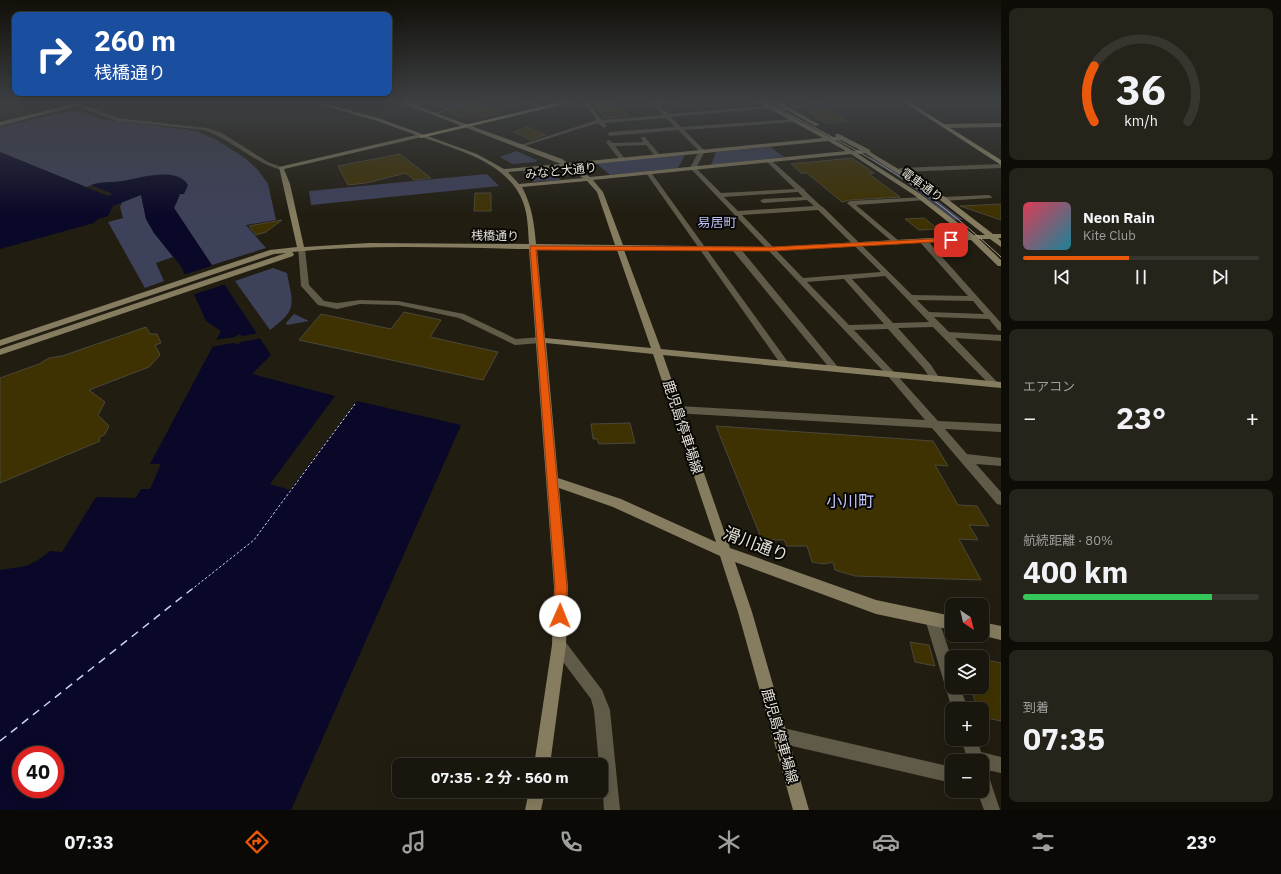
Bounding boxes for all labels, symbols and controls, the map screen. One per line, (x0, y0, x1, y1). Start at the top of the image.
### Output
text: 260 m (94, 22, 176, 59)
icon: right (28, 28, 80, 80)
text: 桟橋通り (94, 61, 166, 84)
text: 36 (1116, 62, 1166, 116)
text: km/h (1124, 111, 1158, 130)
street label: みなと大通り (524, 159, 598, 182)
street label: 電車通り (898, 164, 946, 205)
text: Neon Rain (1083, 208, 1155, 227)
district label: 易居町 (697, 214, 737, 231)
pin (934, 223, 968, 257)
text: Kite Club (1083, 227, 1136, 244)
street label: 桟橋通り (471, 228, 519, 243)
icon: arrive (940, 229, 962, 251)
icon: previous (1051, 266, 1073, 288)
icon: pause (1130, 266, 1152, 288)
icon: next (1209, 266, 1231, 288)
street label: 鹿児島停車場線 (659, 378, 707, 476)
text: エアコン (1023, 378, 1075, 395)
text: 23° (1116, 398, 1166, 437)
text: − (1023, 403, 1036, 432)
text: + (1246, 403, 1259, 432)
district label: 小川町 (826, 491, 874, 511)
street label: 滑川通り (720, 522, 792, 566)
text: 航続距離 · 80% (1023, 532, 1113, 549)
text: 400 km (1023, 552, 1128, 591)
position arrow (539, 595, 581, 637)
north arrow (945, 598, 989, 642)
map controls (945, 598, 989, 798)
button: layers (945, 650, 989, 694)
street label: 鹿児島停車場線 (758, 686, 802, 786)
text: 到着 (1023, 699, 1049, 716)
button: + (945, 702, 989, 746)
text: 07:35 (1023, 719, 1105, 758)
speed limit sign: 40 (12, 746, 64, 798)
button: − (945, 754, 989, 798)
text: 07:35 · 2 分 · 560 m (431, 768, 569, 787)
icon: directions (243, 828, 271, 856)
icon: music (400, 828, 428, 856)
icon: phone (557, 828, 585, 856)
icon: climate (715, 828, 743, 856)
icon: car (872, 828, 900, 856)
icon: filters (1029, 828, 1057, 856)
text: 07:33 (65, 831, 114, 854)
text: 23° (1186, 831, 1216, 854)

